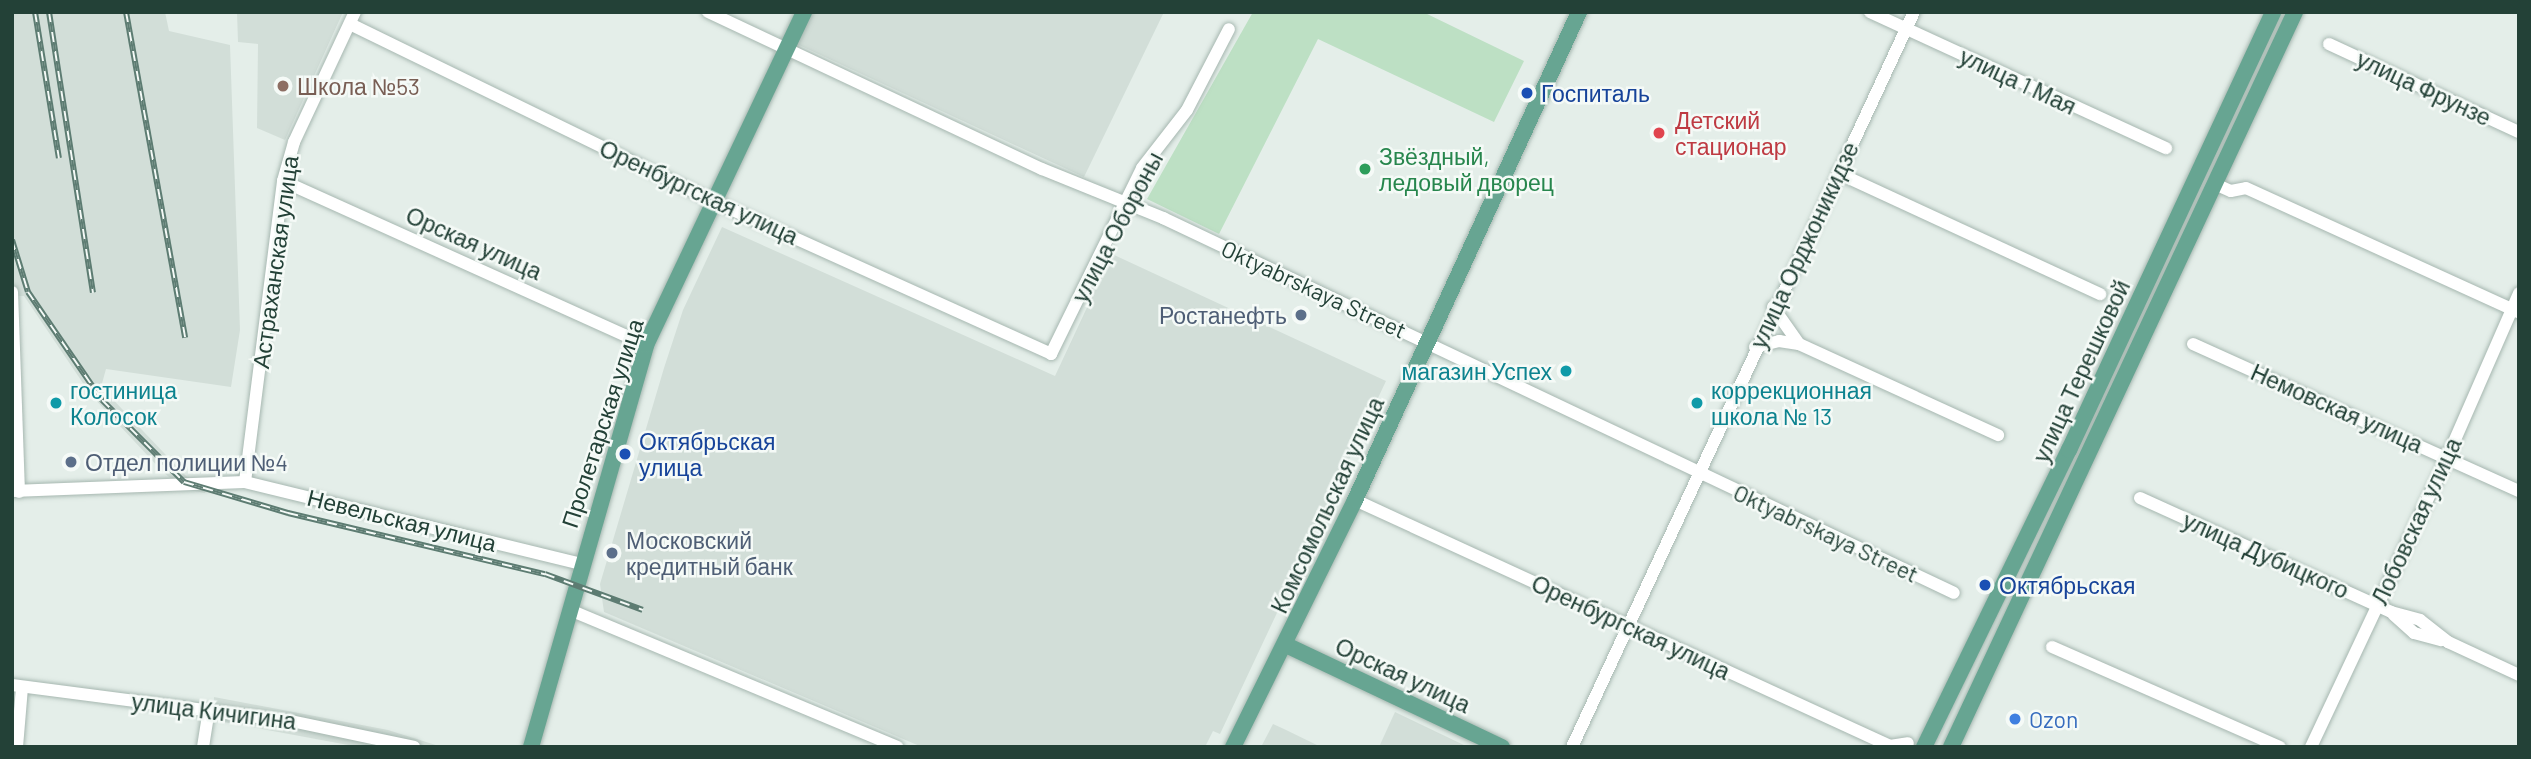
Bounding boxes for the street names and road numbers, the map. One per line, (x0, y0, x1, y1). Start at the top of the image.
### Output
street label: улица 1 Мая (1955, 42, 2081, 120)
street label: улица Фрунзе (2352, 45, 2496, 131)
street label: Оренбургская улица (595, 134, 803, 250)
street label: улица Орджоникидзе (1744, 137, 1864, 353)
street label: улица Обороны (1066, 147, 1168, 307)
street label: Астраханская улица (246, 154, 304, 370)
street label: Орская улица (402, 201, 546, 285)
street label: Oktyabrskaya Street (1217, 234, 1411, 344)
street label: улица Терешковой (2027, 275, 2135, 467)
street label: Пролетарская улица (555, 315, 649, 531)
street label: Немовская улица (2247, 358, 2427, 458)
street label: Комсомольская улица (1265, 393, 1389, 617)
street label: Лобовская улица (2365, 433, 2467, 609)
street label: Oktyabrskaya Street (1729, 478, 1923, 588)
street label: Невельская улица (305, 483, 499, 557)
street label: улица Дубицкого (2179, 506, 2353, 604)
street label: Оренбургская улица (1527, 569, 1735, 685)
street label: Орская улица (1331, 632, 1475, 718)
street label: улица Кичигина (130, 687, 298, 735)

